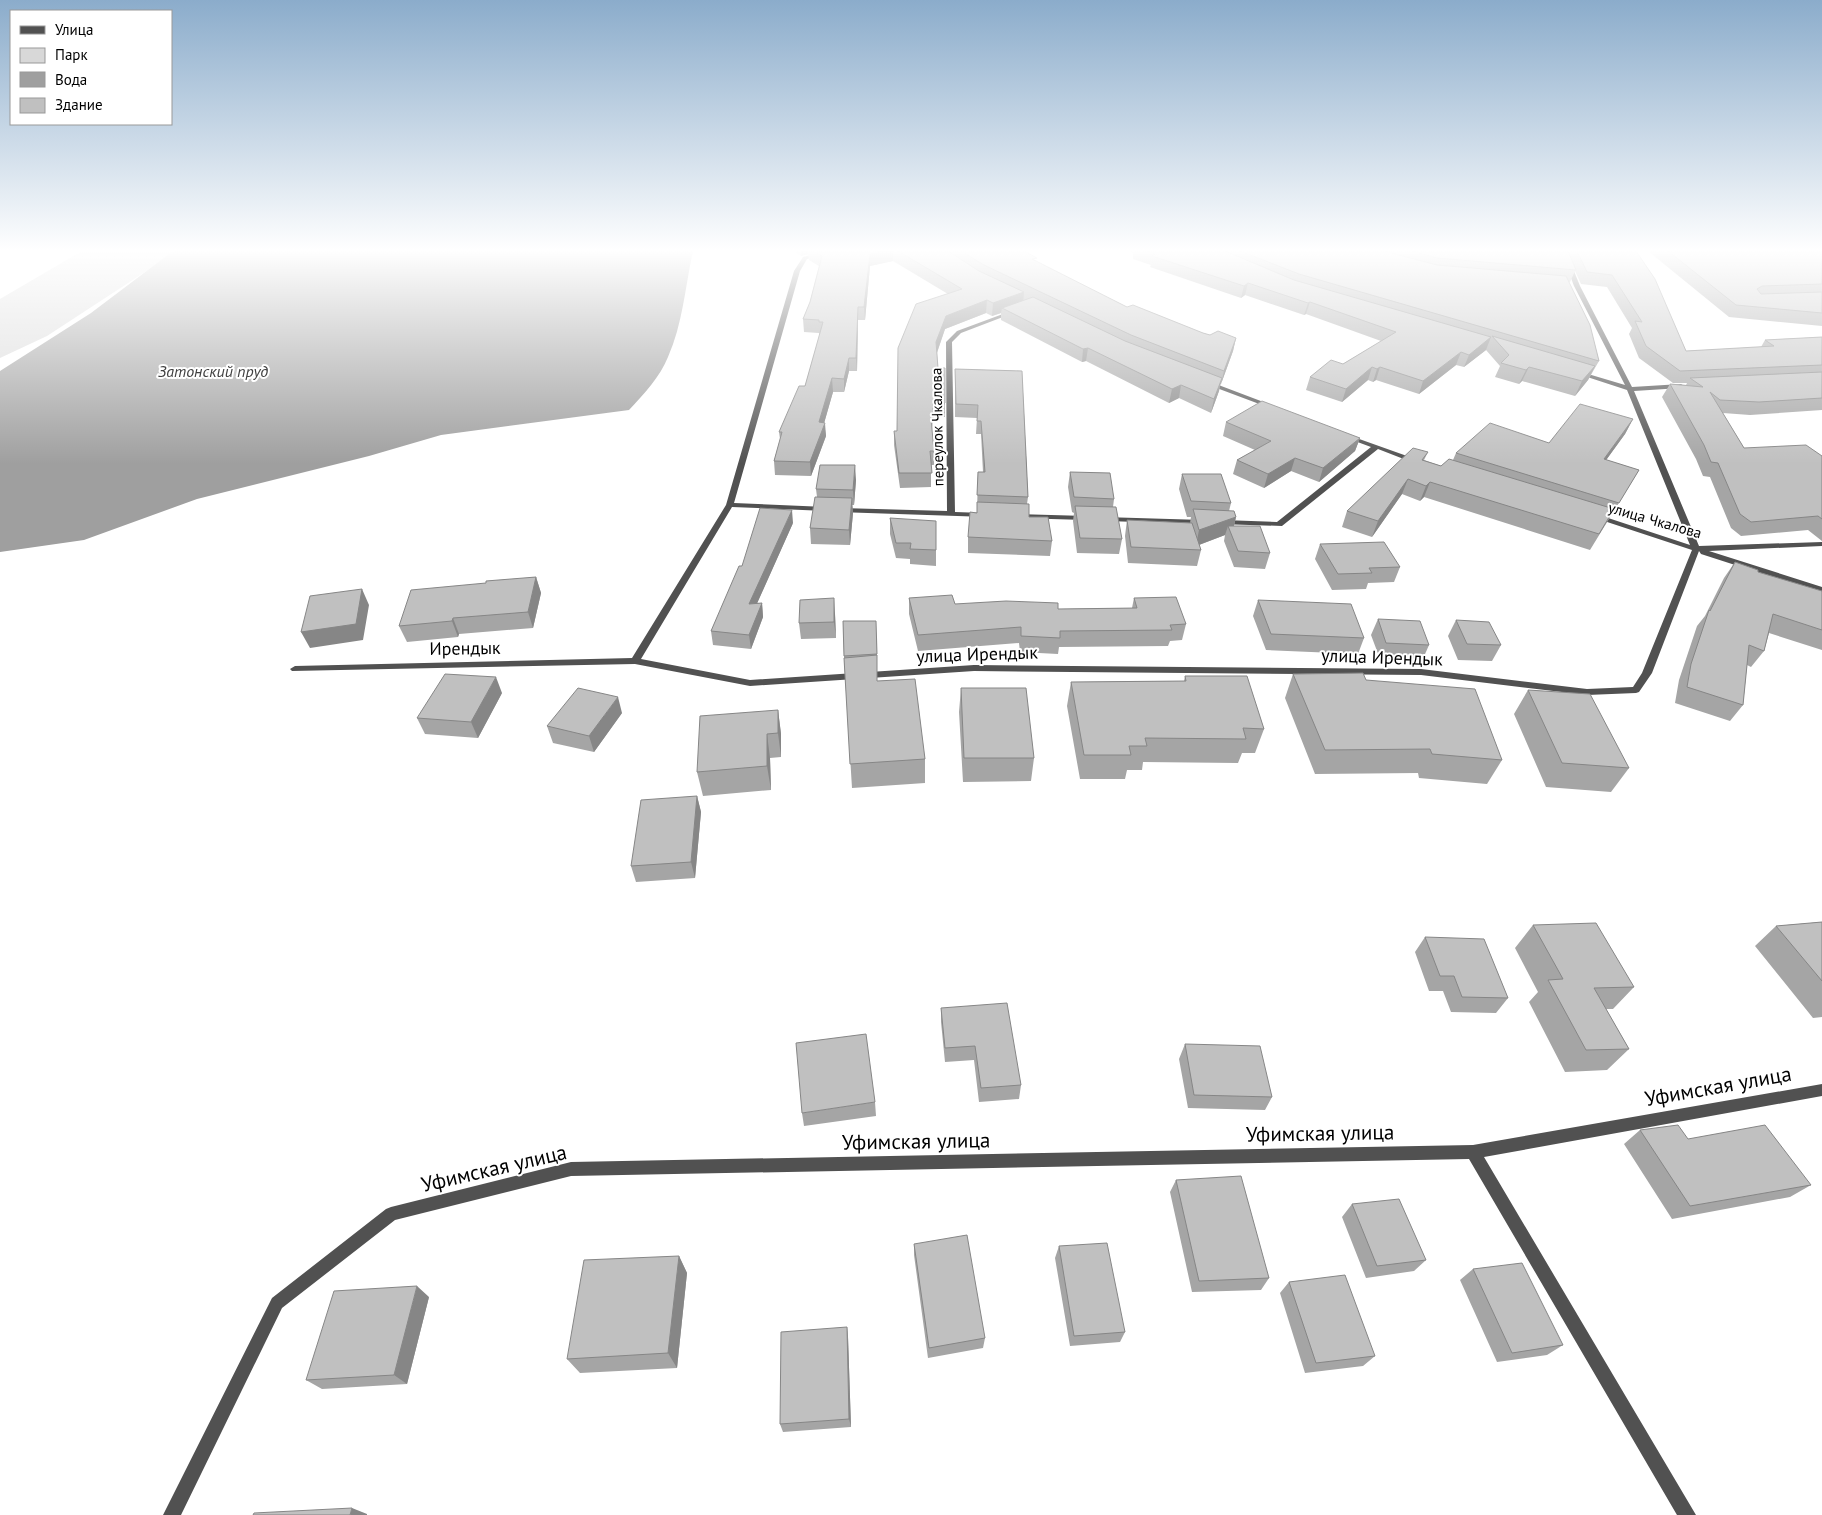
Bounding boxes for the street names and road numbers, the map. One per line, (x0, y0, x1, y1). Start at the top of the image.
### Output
street label: переулок Чкалова (926, 367, 948, 487)
street label: улица Чкалова (1606, 498, 1704, 542)
street label: Ирендык (429, 636, 501, 660)
street label: улица Ирендык (916, 640, 1039, 668)
street label: улица Ирендык (1321, 643, 1444, 671)
street label: Уфимская улица (1643, 1060, 1793, 1112)
street label: Уфимская улица (1246, 1118, 1394, 1148)
street label: Уфимская улица (842, 1126, 990, 1156)
street label: Уфимская улица (419, 1138, 569, 1198)

